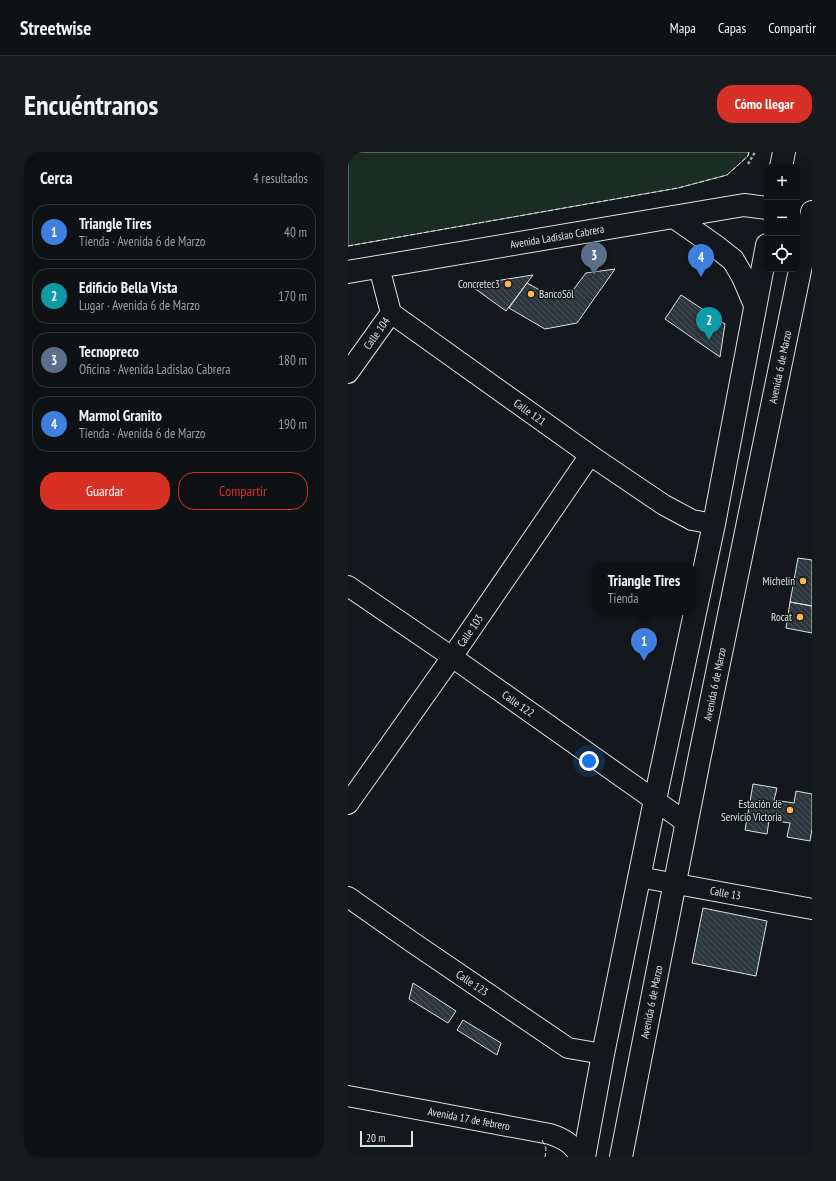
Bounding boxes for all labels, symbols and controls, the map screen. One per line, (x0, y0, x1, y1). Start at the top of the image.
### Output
text: Streetwise (20, 16, 91, 40)
text: Mapa (670, 19, 696, 37)
text: Capas (718, 19, 746, 37)
text: Compartir (768, 19, 816, 37)
button: Cómo llegar (717, 85, 812, 123)
text: Encuéntranos (24, 86, 158, 123)
map controls (764, 164, 800, 272)
button: + (764, 164, 800, 200)
text: Cerca (40, 167, 73, 189)
text: 4 resultados (253, 170, 308, 187)
button: − (764, 200, 800, 236)
text: Triangle Tires (79, 214, 151, 233)
street label: Avenida Ladislao Cabrera (509, 222, 605, 251)
text: 1 (51, 224, 57, 241)
text: 40 m (284, 224, 307, 241)
text: Tienda · Avenida 6 de Marzo (79, 233, 205, 250)
button: locate (764, 236, 800, 272)
pin: 3 (581, 242, 607, 275)
pin: 4 (688, 244, 714, 277)
place label: Concretec3 (458, 277, 500, 291)
text: Edificio Bella Vista (79, 278, 177, 297)
marker: Concretec3 (503, 279, 513, 289)
place label: BancoSol (539, 287, 574, 301)
text: 2 (51, 288, 57, 305)
text: 170 m (278, 288, 307, 305)
marker: BancoSol (526, 289, 536, 299)
text: Lugar · Avenida 6 de Marzo (79, 297, 200, 314)
pin: 2 (696, 307, 722, 340)
street label: Calle 104 (360, 314, 393, 352)
street label: Avenida 6 de Marzo (766, 329, 794, 405)
text: Tecnopreco (79, 342, 139, 361)
text: 3 (51, 352, 57, 369)
text: 180 m (278, 352, 307, 369)
text: Oficina · Avenida Ladislao Cabrera (79, 361, 231, 378)
street label: Calle 121 (511, 396, 549, 428)
text: Marmol Granito (79, 406, 162, 425)
text: 4 (51, 416, 57, 433)
text: 190 m (278, 416, 307, 433)
text: Tienda · Avenida 6 de Marzo (79, 425, 205, 442)
button: Guardar (40, 472, 170, 510)
button: Compartir (178, 472, 308, 510)
popup (593, 563, 695, 615)
text: Triangle Tires (608, 571, 680, 590)
place label: Michelin (763, 574, 795, 588)
marker: Michelin (798, 576, 808, 586)
text: Tienda (608, 590, 638, 607)
place label: Rocat (771, 610, 792, 624)
street label: Calle 103 (454, 612, 486, 650)
marker: Rocat (795, 612, 805, 622)
pin: 1 (631, 628, 657, 661)
street label: Avenida 6 de Marzo (700, 646, 729, 722)
street label: Calle 122 (499, 688, 537, 720)
your location (579, 751, 599, 771)
place label: Estación de Servicio Victoria (721, 797, 782, 824)
marker: Estación de Servicio Victoria (785, 805, 795, 815)
street label: Calle 13 (709, 883, 742, 903)
street label: Avenida 6 de Marzo (637, 964, 666, 1040)
street label: Calle 123 (453, 967, 491, 999)
street label: Avenida 17 de febrero (427, 1104, 511, 1133)
scale bar (360, 1129, 413, 1148)
text: 20 m (366, 1131, 385, 1145)

